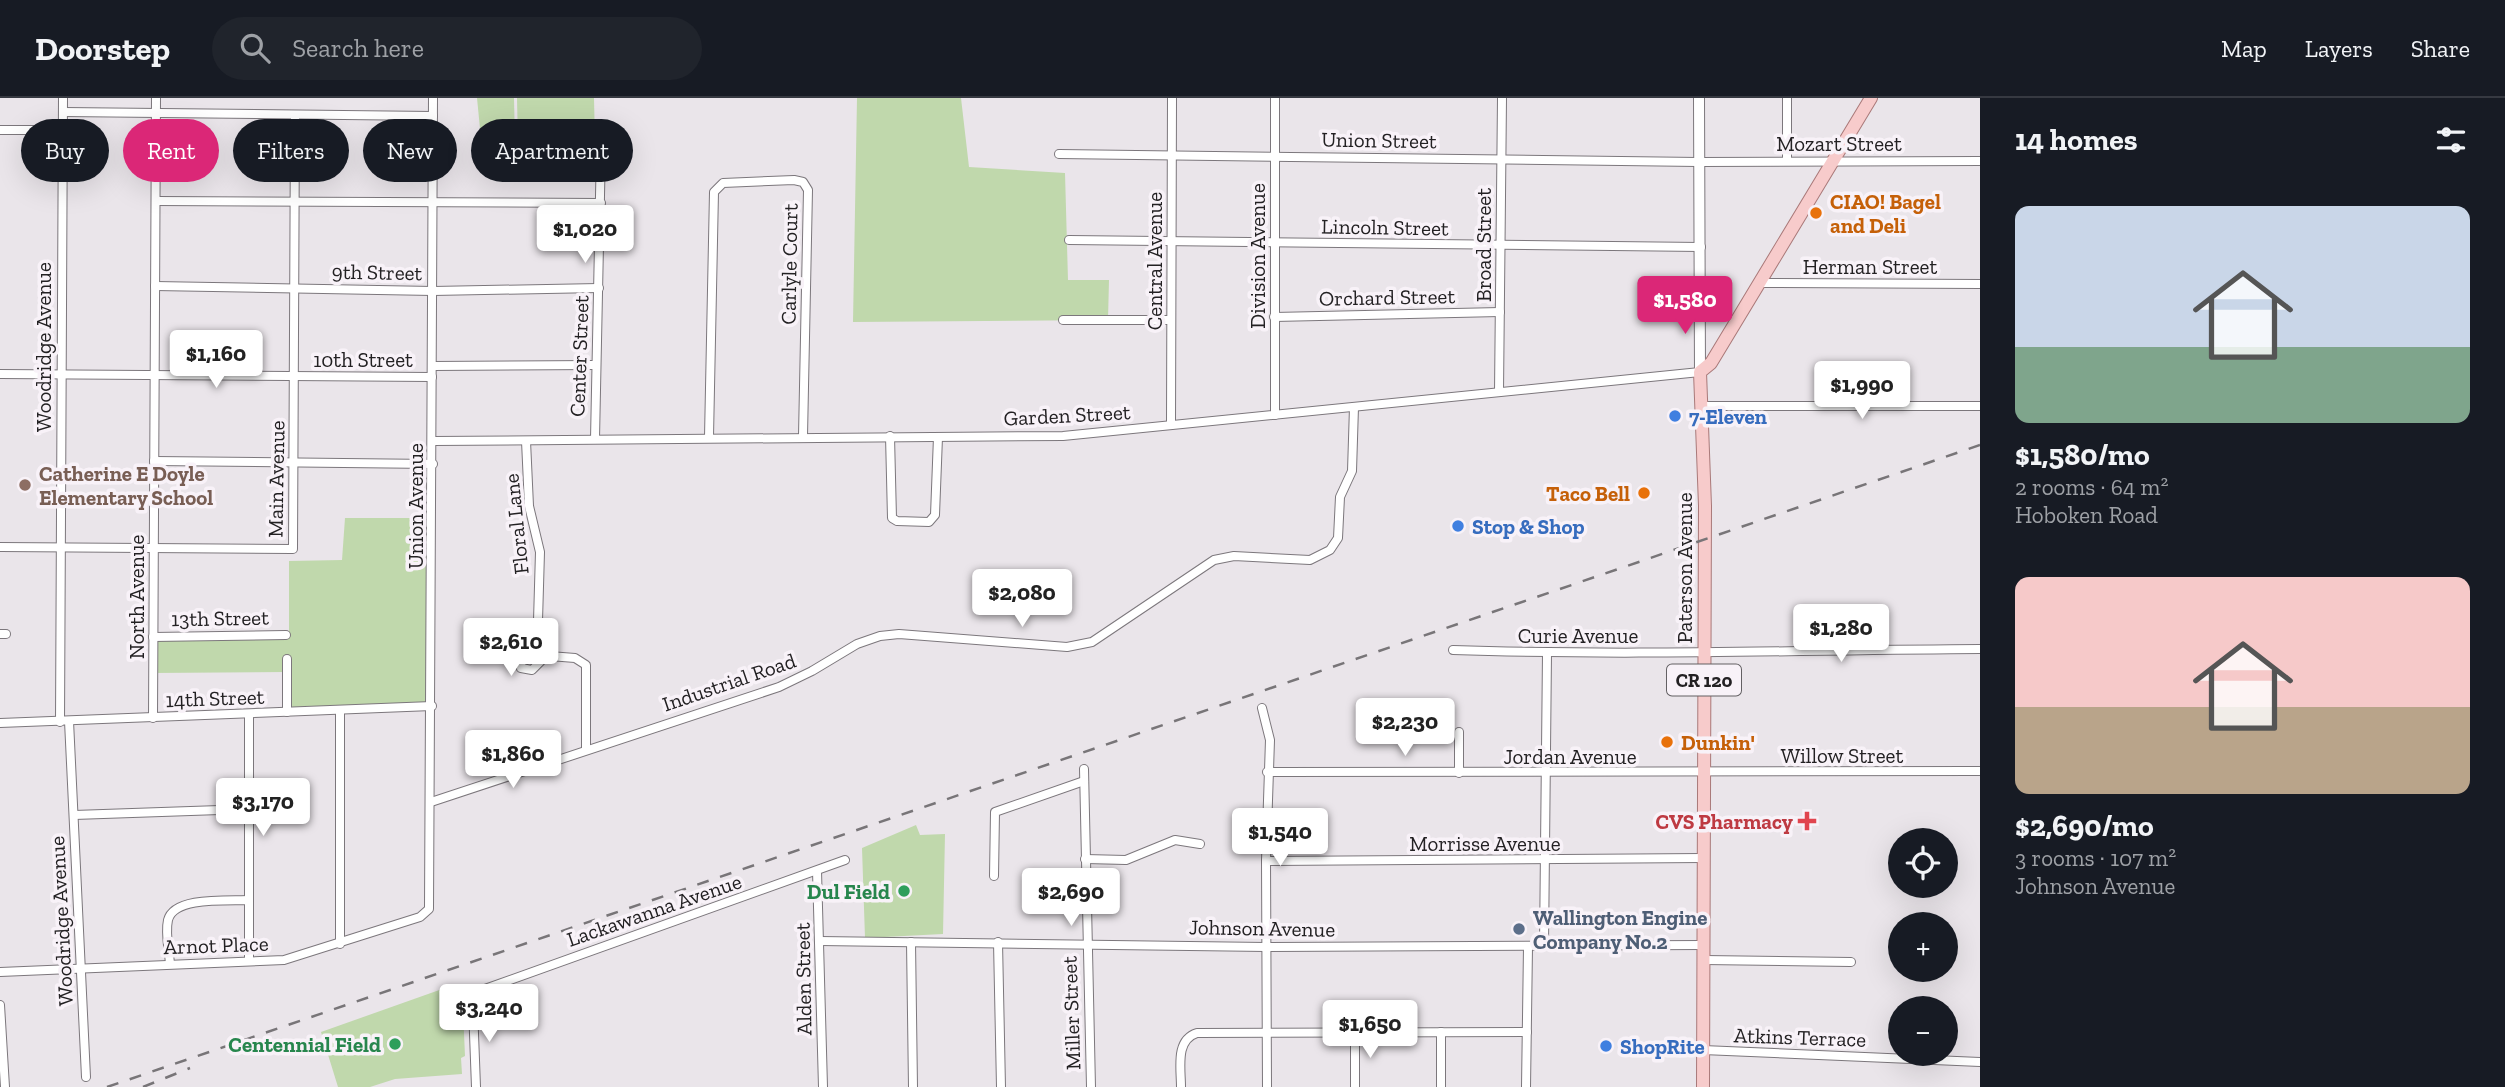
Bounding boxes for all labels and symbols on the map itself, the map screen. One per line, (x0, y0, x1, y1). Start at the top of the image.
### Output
street label: Union Street (1321, 126, 1437, 154)
street label: Mozart Street (1776, 131, 1902, 156)
street label: Division Avenue (1245, 183, 1270, 329)
street label: Broad Street (1471, 188, 1496, 302)
place label: CIAO! Bagel and Deli (1830, 189, 1941, 238)
street label: Central Avenue (1142, 192, 1167, 330)
street label: Carlyle Court (775, 203, 803, 325)
marker: CIAO! Bagel and Deli (1808, 205, 1824, 221)
pin: $1,020 (528, 206, 642, 265)
street label: Lincoln Street (1321, 213, 1449, 241)
street label: Herman Street (1803, 254, 1937, 279)
street label: 9th Street (331, 259, 423, 285)
street label: Woodridge Avenue (31, 262, 56, 432)
pin: $1,580 (1628, 276, 1742, 336)
street label: Orchard Street (1319, 283, 1456, 311)
street label: Center Street (564, 295, 594, 417)
pin: $1,160 (159, 330, 273, 390)
street label: 10th Street (313, 347, 413, 372)
pin: $1,990 (1805, 362, 1919, 421)
street label: Garden Street (1003, 399, 1131, 431)
place label: 7-Eleven (1689, 404, 1768, 429)
marker: 7-Eleven (1667, 408, 1683, 424)
street label: Main Avenue (262, 420, 290, 538)
street label: Union Avenue (403, 443, 428, 569)
place label: Catherine E Doyle Elementary School (39, 461, 213, 510)
street label: Floral Lane (498, 472, 534, 575)
marker: Catherine E Doyle Elementary School (17, 477, 33, 493)
place label: Taco Bell (1546, 481, 1630, 506)
marker: Taco Bell (1636, 485, 1652, 501)
street label: Paterson Avenue (1672, 492, 1697, 644)
place label: Stop & Shop (1472, 514, 1585, 539)
marker: Stop & Shop (1450, 518, 1466, 534)
street label: North Avenue (124, 535, 149, 659)
pin: $2,080 (965, 570, 1079, 629)
pin: $1,280 (1784, 604, 1898, 664)
street label: 13th Street (171, 605, 269, 631)
pin: $2,610 (454, 618, 568, 678)
street label: Curie Avenue (1518, 623, 1638, 648)
street label: Industrial Road (659, 647, 799, 717)
road number: CR 120 (1667, 664, 1741, 695)
street label: 14th Street (165, 684, 265, 712)
pin: $2,230 (1348, 698, 1462, 758)
pin: $1,860 (456, 730, 570, 790)
place label: Dunkin' (1681, 730, 1755, 755)
marker: Dunkin' (1659, 734, 1675, 750)
street label: Willow Street (1781, 743, 1903, 768)
street label: Jordan Avenue (1503, 744, 1637, 769)
pin: $3,170 (206, 778, 320, 838)
pin: $1,540 (1223, 808, 1337, 868)
place label: CVS Pharmacy (1655, 809, 1793, 834)
marker: CVS Pharmacy (1799, 813, 1815, 829)
street label: Morrisse Avenue (1409, 831, 1561, 856)
street label: Woodridge Avenue (44, 835, 78, 1007)
street label: Lackawanna Avenue (563, 868, 745, 952)
pin: $2,690 (1014, 868, 1128, 928)
place label: Dul Field (807, 879, 890, 904)
marker: Dul Field (896, 883, 912, 899)
place label: Wallington Engine Company No.2 (1533, 905, 1707, 954)
street label: Johnson Avenue (1189, 914, 1335, 942)
marker: Wallington Engine Company No.2 (1511, 921, 1527, 937)
street label: Alden Street (790, 922, 816, 1036)
street label: Arnot Place (163, 931, 269, 959)
street label: Miller Street (1057, 955, 1085, 1070)
pin: $3,240 (432, 984, 546, 1044)
pin: $1,650 (1313, 1000, 1427, 1060)
street label: Atkins Terrace (1733, 1022, 1867, 1052)
place label: Centennial Field (228, 1032, 381, 1057)
place label: ShopRite (1620, 1034, 1705, 1059)
marker: Centennial Field (387, 1036, 403, 1052)
marker: ShopRite (1598, 1038, 1614, 1054)

